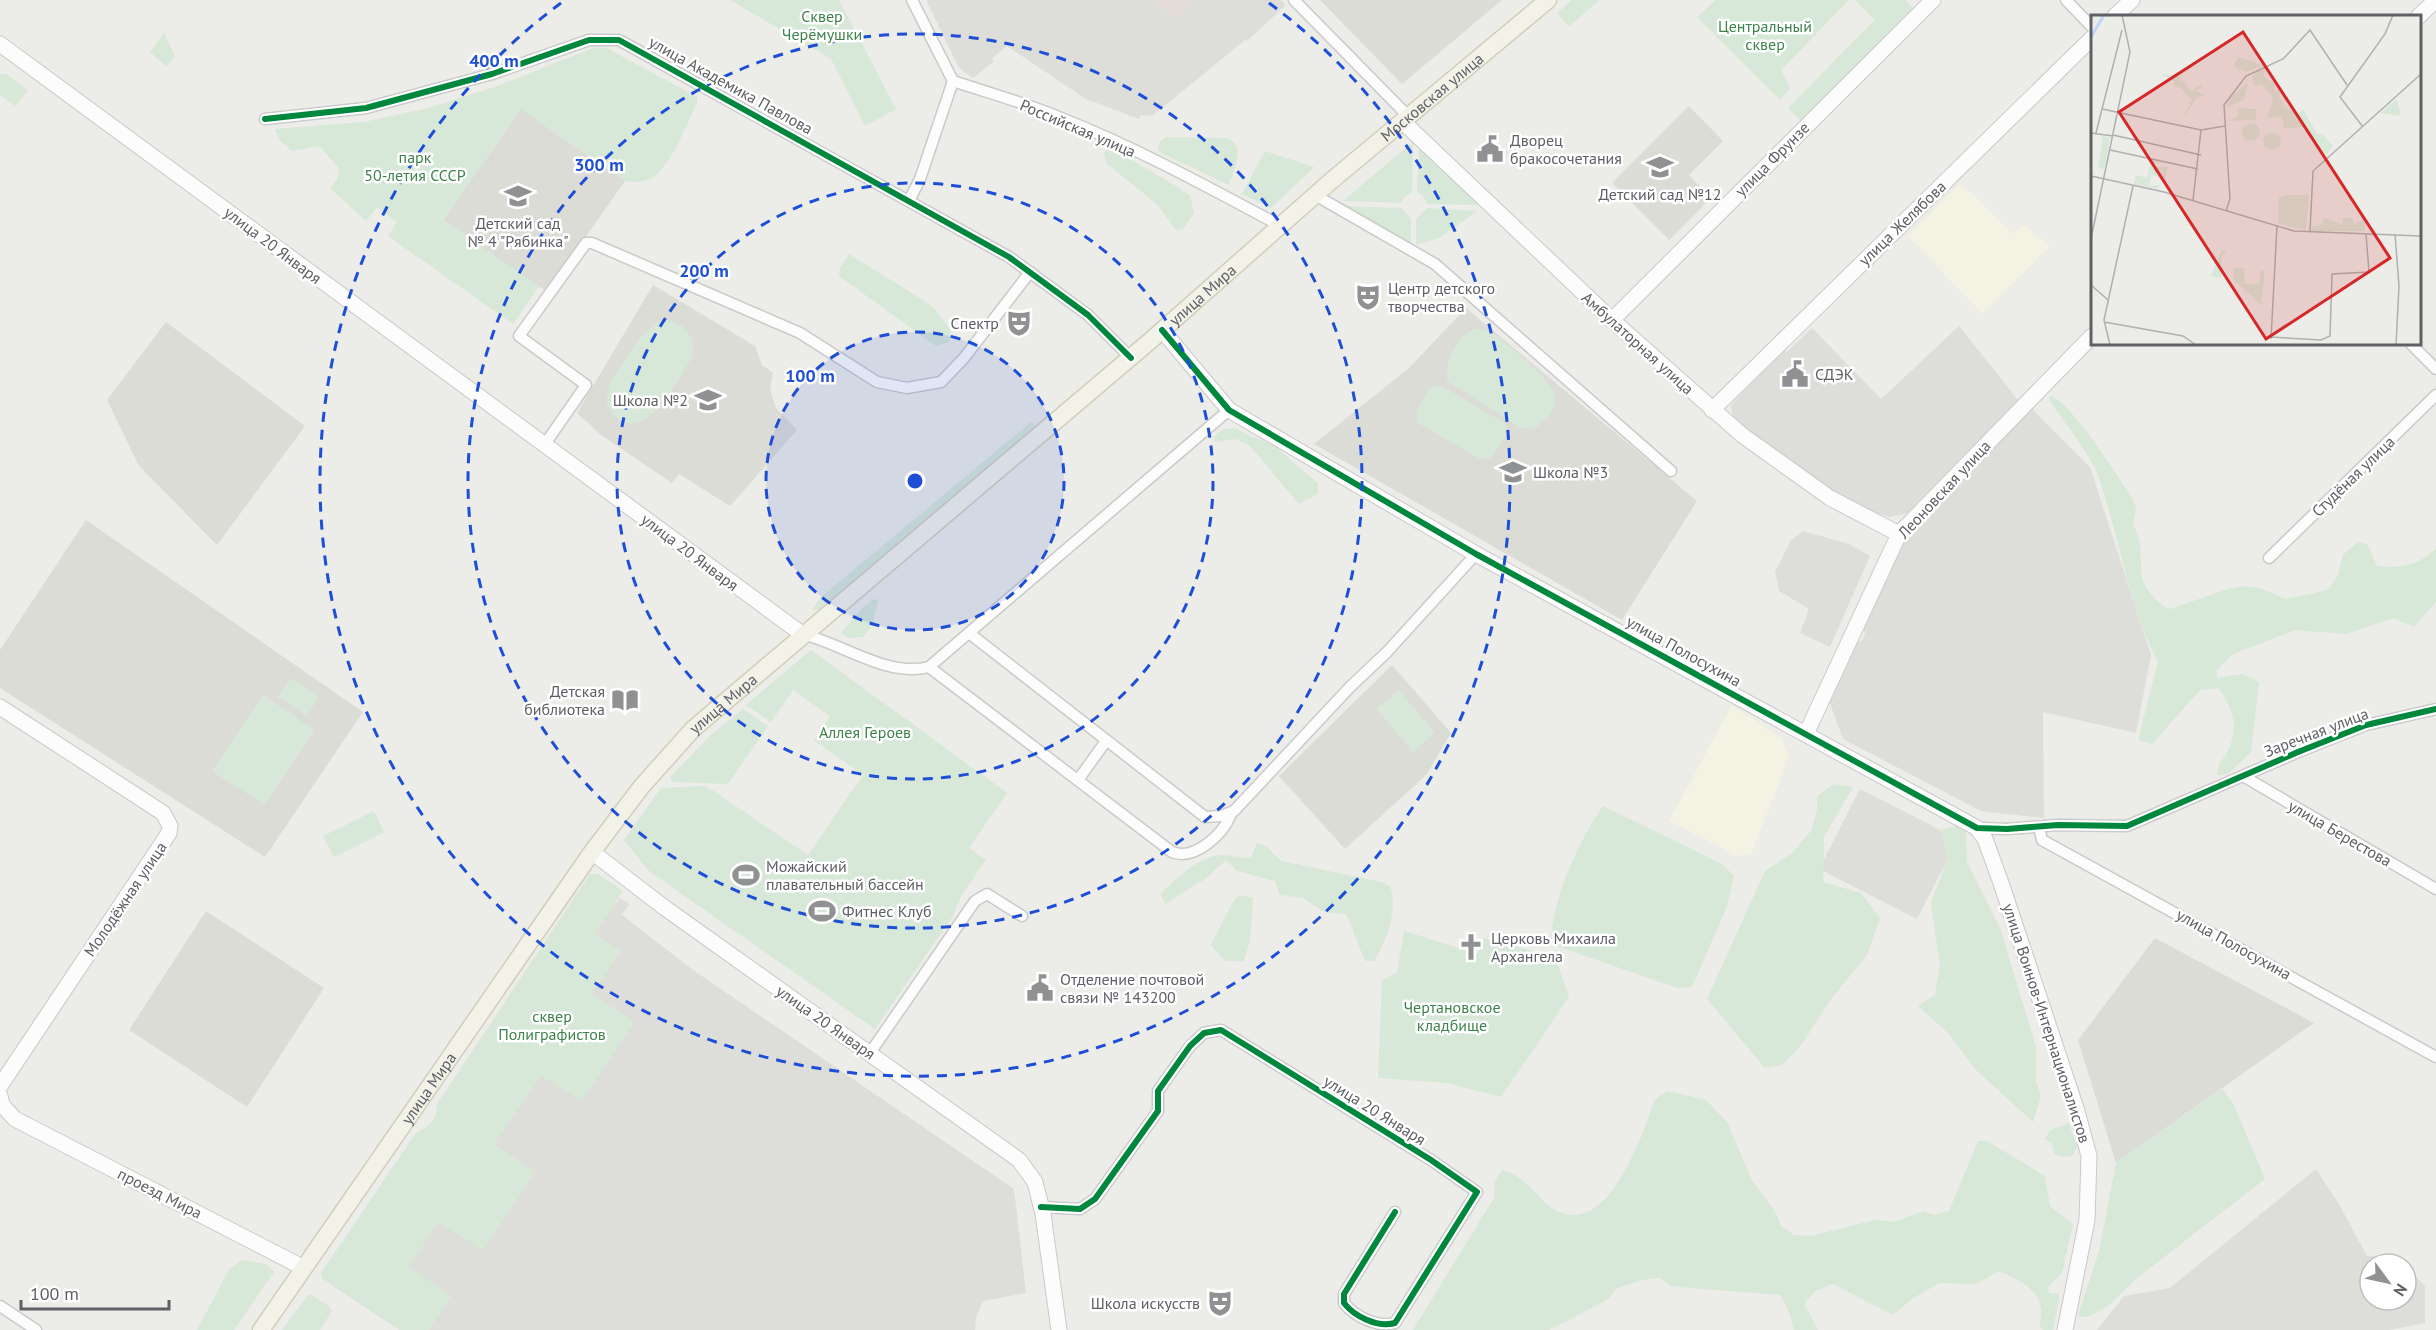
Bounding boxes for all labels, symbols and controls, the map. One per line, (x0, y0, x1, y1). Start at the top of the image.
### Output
park label: Сквер Черёмушки (782, 6, 862, 44)
inset map (2091, 15, 2421, 345)
park label: Центральный сквер (1718, 16, 1812, 54)
street label: улица Академика Павлова (646, 32, 816, 138)
street label: Московская улица (1376, 48, 1487, 146)
text: 400 m (469, 49, 519, 72)
street label: Российская улица (1017, 95, 1139, 161)
street label: улица Фрунзе (1731, 118, 1813, 200)
place label: Дворец бракосочетания (1510, 130, 1622, 168)
public building icon: Дворец бракосочетания (1475, 134, 1505, 164)
park label: парк 50-летия СССР (364, 147, 466, 185)
school or university icon: Детский сад №12 (1645, 152, 1675, 182)
text: 300 m (574, 153, 624, 176)
street label: улица Желябова (1854, 176, 1950, 270)
school or university icon: Детский сад № 4 "Рябинка" (503, 181, 533, 211)
place label: Детский сад №12 (1598, 184, 1722, 204)
street label: улица 20 Января (220, 202, 326, 288)
place label: Детский сад № 4 "Рябинка" (467, 213, 569, 251)
text: 200 m (679, 259, 729, 282)
street label: улица Мира (1165, 260, 1240, 330)
place label: Центр детского творчества (1388, 278, 1495, 316)
theatre icon: Центр детского творчества (1353, 282, 1383, 312)
street label: Амбулаторная улица (1578, 287, 1698, 399)
theatre icon: Спектр (1004, 308, 1034, 338)
place label: Спектр (951, 313, 999, 333)
public building icon: СДЭК (1780, 359, 1810, 389)
text: 100 m (785, 364, 835, 387)
place label: СДЭК (1815, 364, 1854, 384)
school or university icon: Школа №2 (693, 385, 723, 415)
place label: Школа №2 (613, 390, 688, 410)
street label: Студёная улица (2307, 431, 2399, 521)
street label: Леоновская улица (1893, 436, 1995, 543)
school or university icon: Школа №3 (1498, 457, 1528, 487)
place label: Школа №3 (1533, 462, 1608, 482)
centre of rings (905, 471, 925, 491)
street label: улица 20 Января (637, 509, 743, 595)
street label: улица Полосухина (1623, 611, 1745, 691)
street label: улица Мира (685, 669, 761, 738)
place label: Детская библиотека (524, 681, 605, 719)
library icon: Детская библиотека (610, 685, 640, 715)
street label: Заречная улица (2261, 703, 2371, 761)
park label: Аллея Героев (819, 722, 911, 742)
street label: улица Берестова (2285, 795, 2395, 871)
street label: Молодёжная улица (79, 838, 171, 960)
place label: Можайский плавательный бассейн (766, 856, 924, 894)
sports icon: Можайский плавательный бассейн (731, 860, 761, 890)
sports icon: Фитнес Клуб (807, 896, 837, 926)
place label: Фитнес Клуб (842, 901, 932, 921)
street label: улица Воинов-Интернационалистов (1999, 901, 2095, 1145)
street label: улица Полосухина (2173, 904, 2295, 984)
place label: Церковь Михаила Архангела (1491, 928, 1616, 966)
church icon: Церковь Михаила Архангела (1456, 932, 1486, 962)
place label: Отделение почтовой связи № 143200 (1060, 969, 1204, 1007)
public building icon: Отделение почтовой связи № 143200 (1025, 973, 1055, 1003)
street label: улица 20 Января (772, 980, 880, 1064)
park label: Чертановское кладбище (1403, 997, 1501, 1035)
park label: сквер Полиграфистов (498, 1006, 606, 1044)
street label: улица Мира (397, 1048, 460, 1128)
street label: улица 20 Января (1320, 1071, 1430, 1149)
street label: проезд Мира (115, 1163, 205, 1223)
north arrow (2358, 1252, 2418, 1312)
scale bar (21, 1273, 170, 1311)
text: N (2389, 1280, 2412, 1300)
text: 100 m (30, 1282, 79, 1305)
theatre icon: Школа искусств (1205, 1288, 1235, 1318)
place label: Школа искусств (1091, 1293, 1200, 1313)

